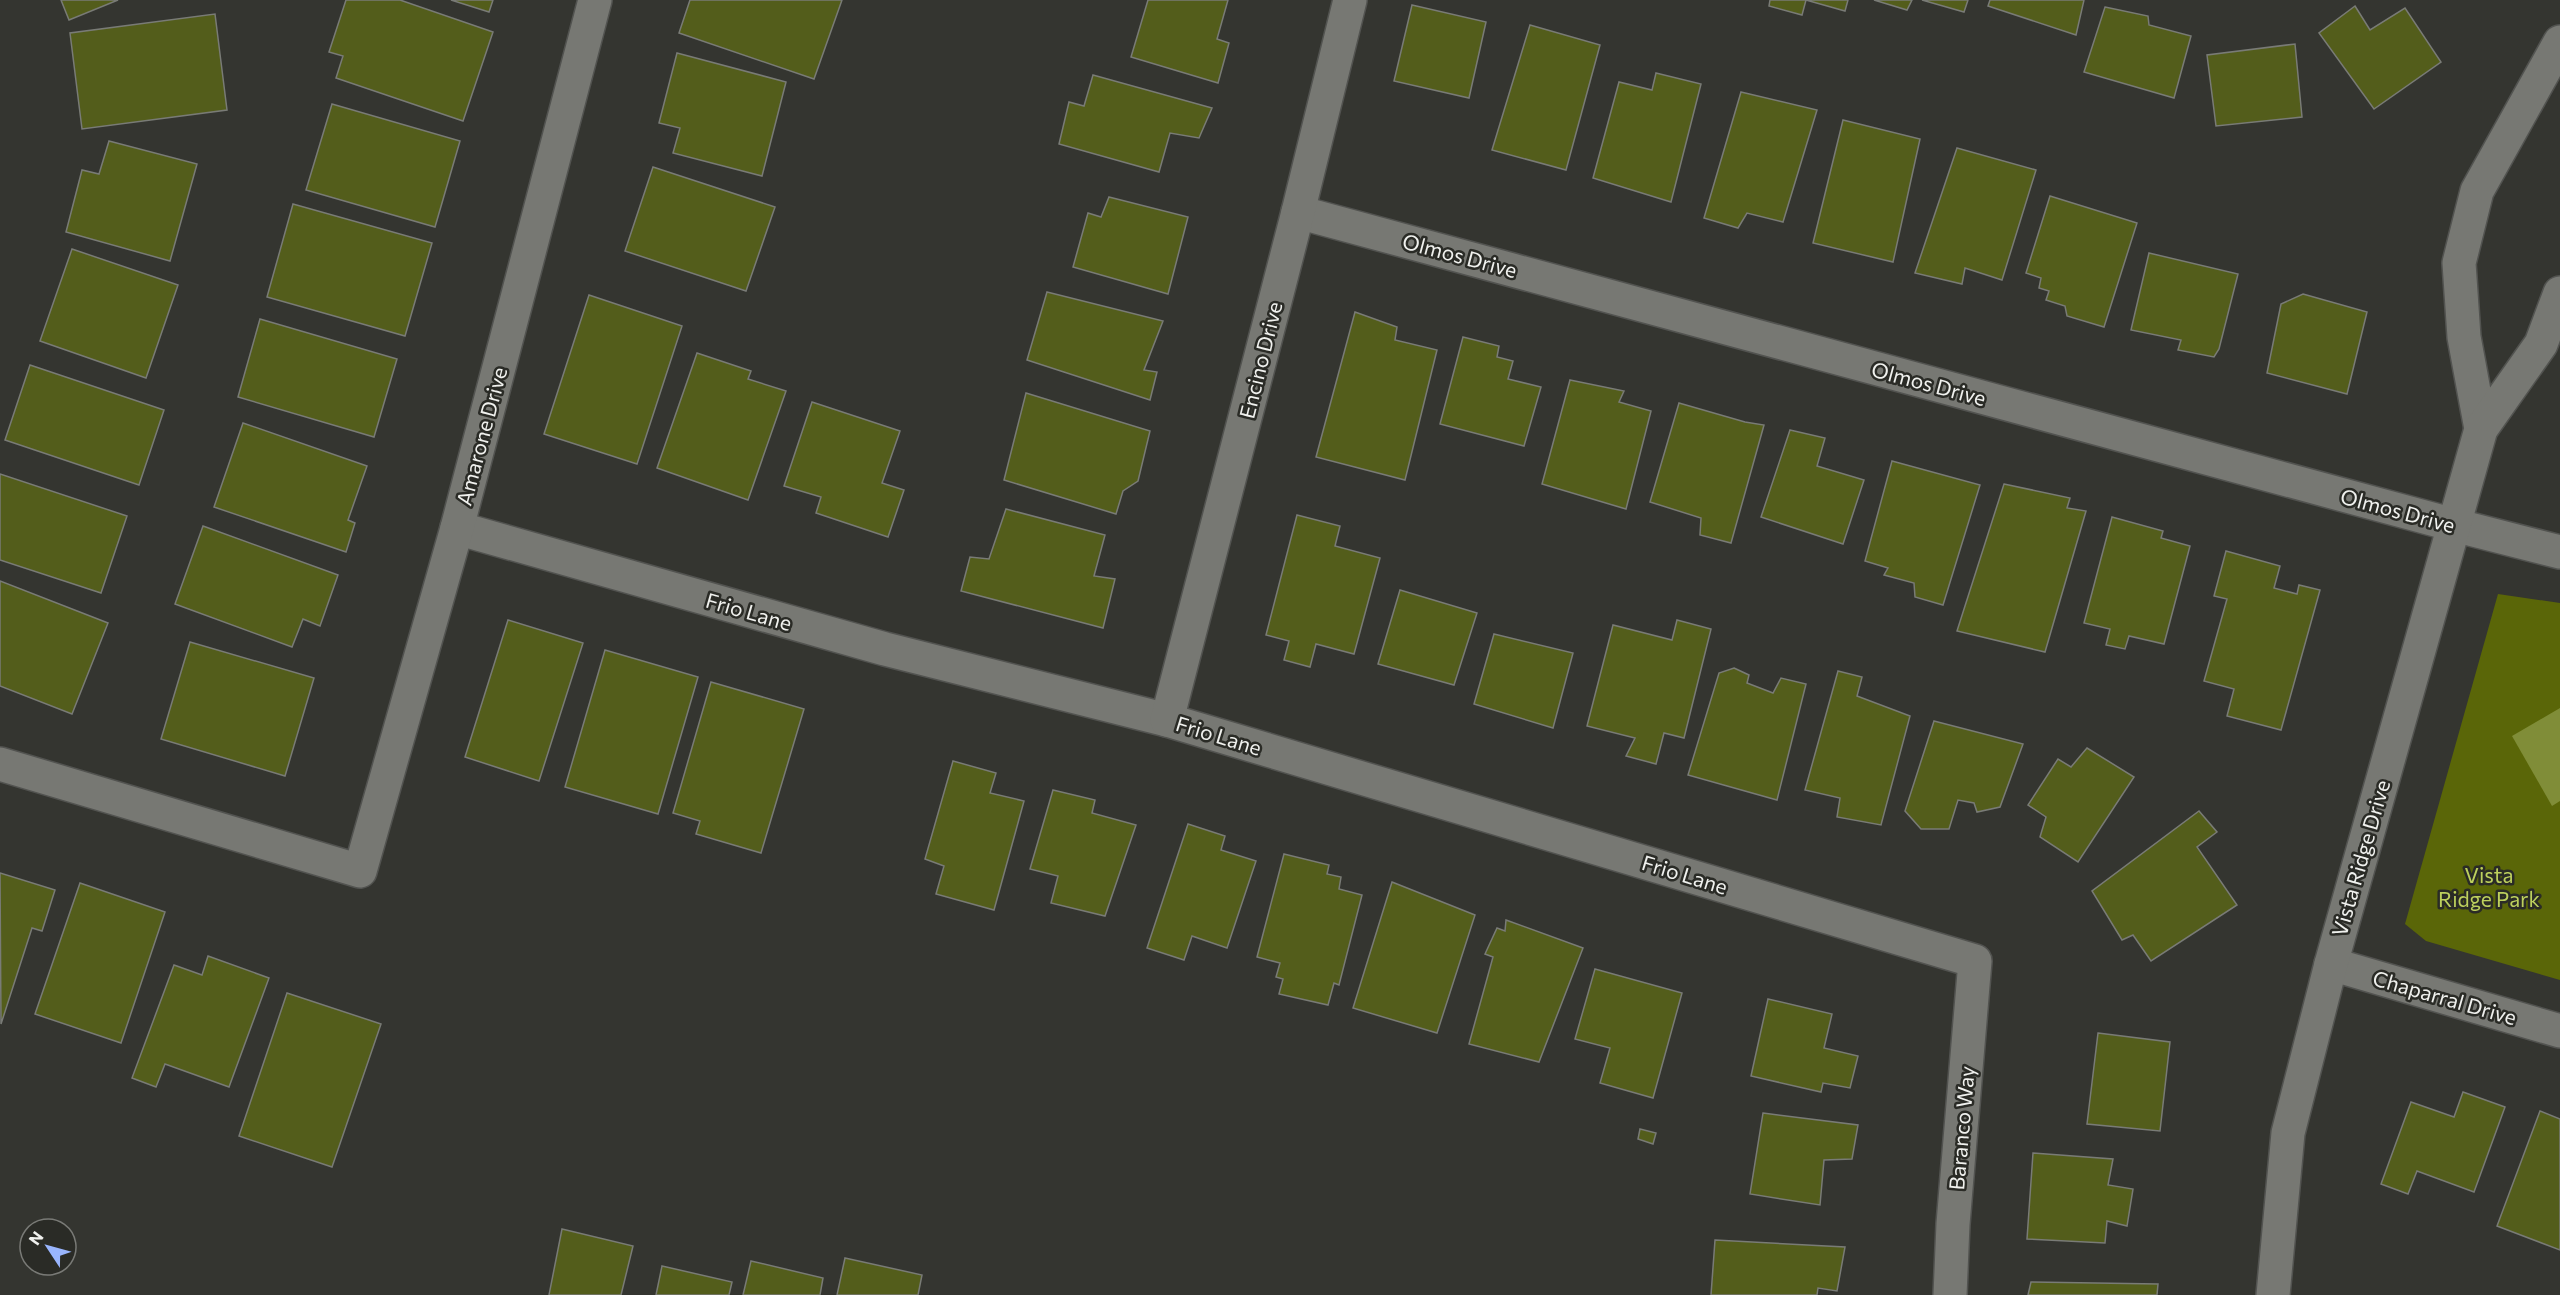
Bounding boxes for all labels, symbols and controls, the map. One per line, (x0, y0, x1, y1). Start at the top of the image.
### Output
street label: Olmos Drive (1400, 228, 1520, 282)
street label: Encino Drive (1233, 299, 1287, 421)
street label: Olmos Drive (1869, 356, 1989, 410)
street label: Amarone Drive (451, 364, 511, 508)
street label: Olmos Drive (2338, 483, 2458, 537)
street label: Frio Lane (703, 587, 795, 635)
street label: Frio Lane (1173, 710, 1265, 760)
street label: Vista Ridge Drive (2326, 777, 2394, 939)
street label: Frio Lane (1639, 849, 1731, 899)
park label: Vista Ridge Park (2438, 862, 2540, 911)
street label: Chaparral Drive (2370, 965, 2520, 1029)
street label: Baranco Way (1943, 1065, 1979, 1191)
north arrow (18, 1217, 78, 1277)
text: N (24, 1227, 47, 1248)

